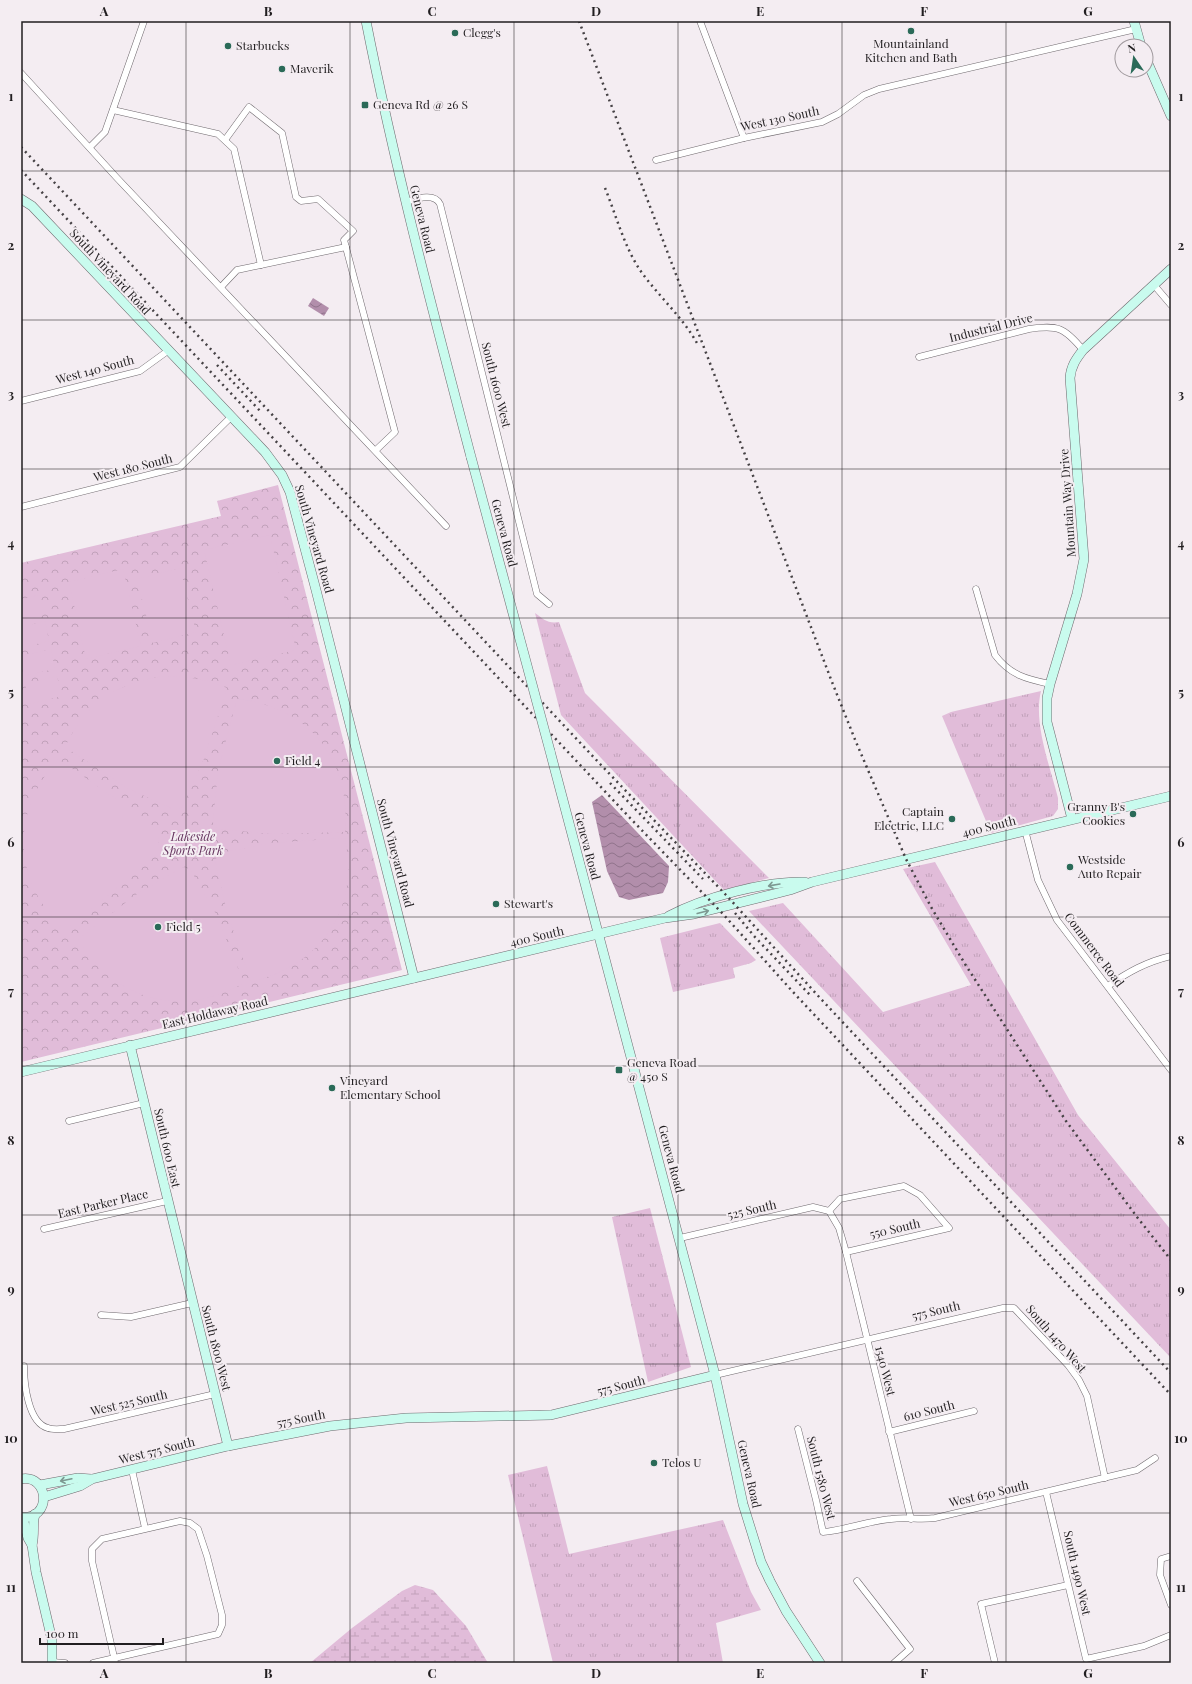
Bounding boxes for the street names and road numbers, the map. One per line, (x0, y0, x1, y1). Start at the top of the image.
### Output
street label: West 130 South (738, 102, 820, 134)
street label: Geneva Road (407, 183, 439, 254)
street label: South Vineyard Road (67, 225, 155, 318)
street label: Industrial Drive (947, 309, 1034, 345)
street label: South 1600 West (479, 340, 516, 430)
street label: West 140 South (53, 351, 136, 387)
street label: Mountain Way Drive (1055, 448, 1079, 558)
street label: West 180 South (91, 450, 174, 485)
street label: South Vineyard Road (292, 483, 338, 595)
street label: Geneva Road (488, 497, 522, 568)
street label: South Vineyard Road (374, 797, 418, 909)
street label: Geneva Road (571, 810, 605, 881)
street label: 400 South (960, 812, 1017, 840)
street label: Commerce Road (1061, 909, 1128, 990)
street label: 400 South (508, 922, 565, 950)
street label: East Holdaway Road (160, 992, 269, 1032)
street label: South 600 East (151, 1107, 185, 1190)
street label: Geneva Road (655, 1123, 689, 1194)
street label: East Parker Place (56, 1185, 150, 1221)
street label: 525 South (726, 1196, 778, 1222)
street label: 550 South (868, 1214, 922, 1242)
street label: 575 South (910, 1297, 961, 1323)
street label: South 1470 West (1023, 1301, 1091, 1376)
street label: South 1800 West (199, 1303, 236, 1393)
street label: 1540 West (872, 1344, 900, 1398)
street label: 575 South (595, 1371, 646, 1399)
street label: West 525 South (88, 1385, 169, 1419)
street label: 610 South (902, 1396, 956, 1424)
street label: 575 South (275, 1405, 326, 1431)
street label: West 575 South (116, 1433, 196, 1467)
street label: South 1580 West (804, 1434, 840, 1522)
street label: Geneva Road (734, 1438, 766, 1510)
street label: West 650 South (946, 1476, 1030, 1510)
street label: South 1490 West (1060, 1529, 1096, 1617)

